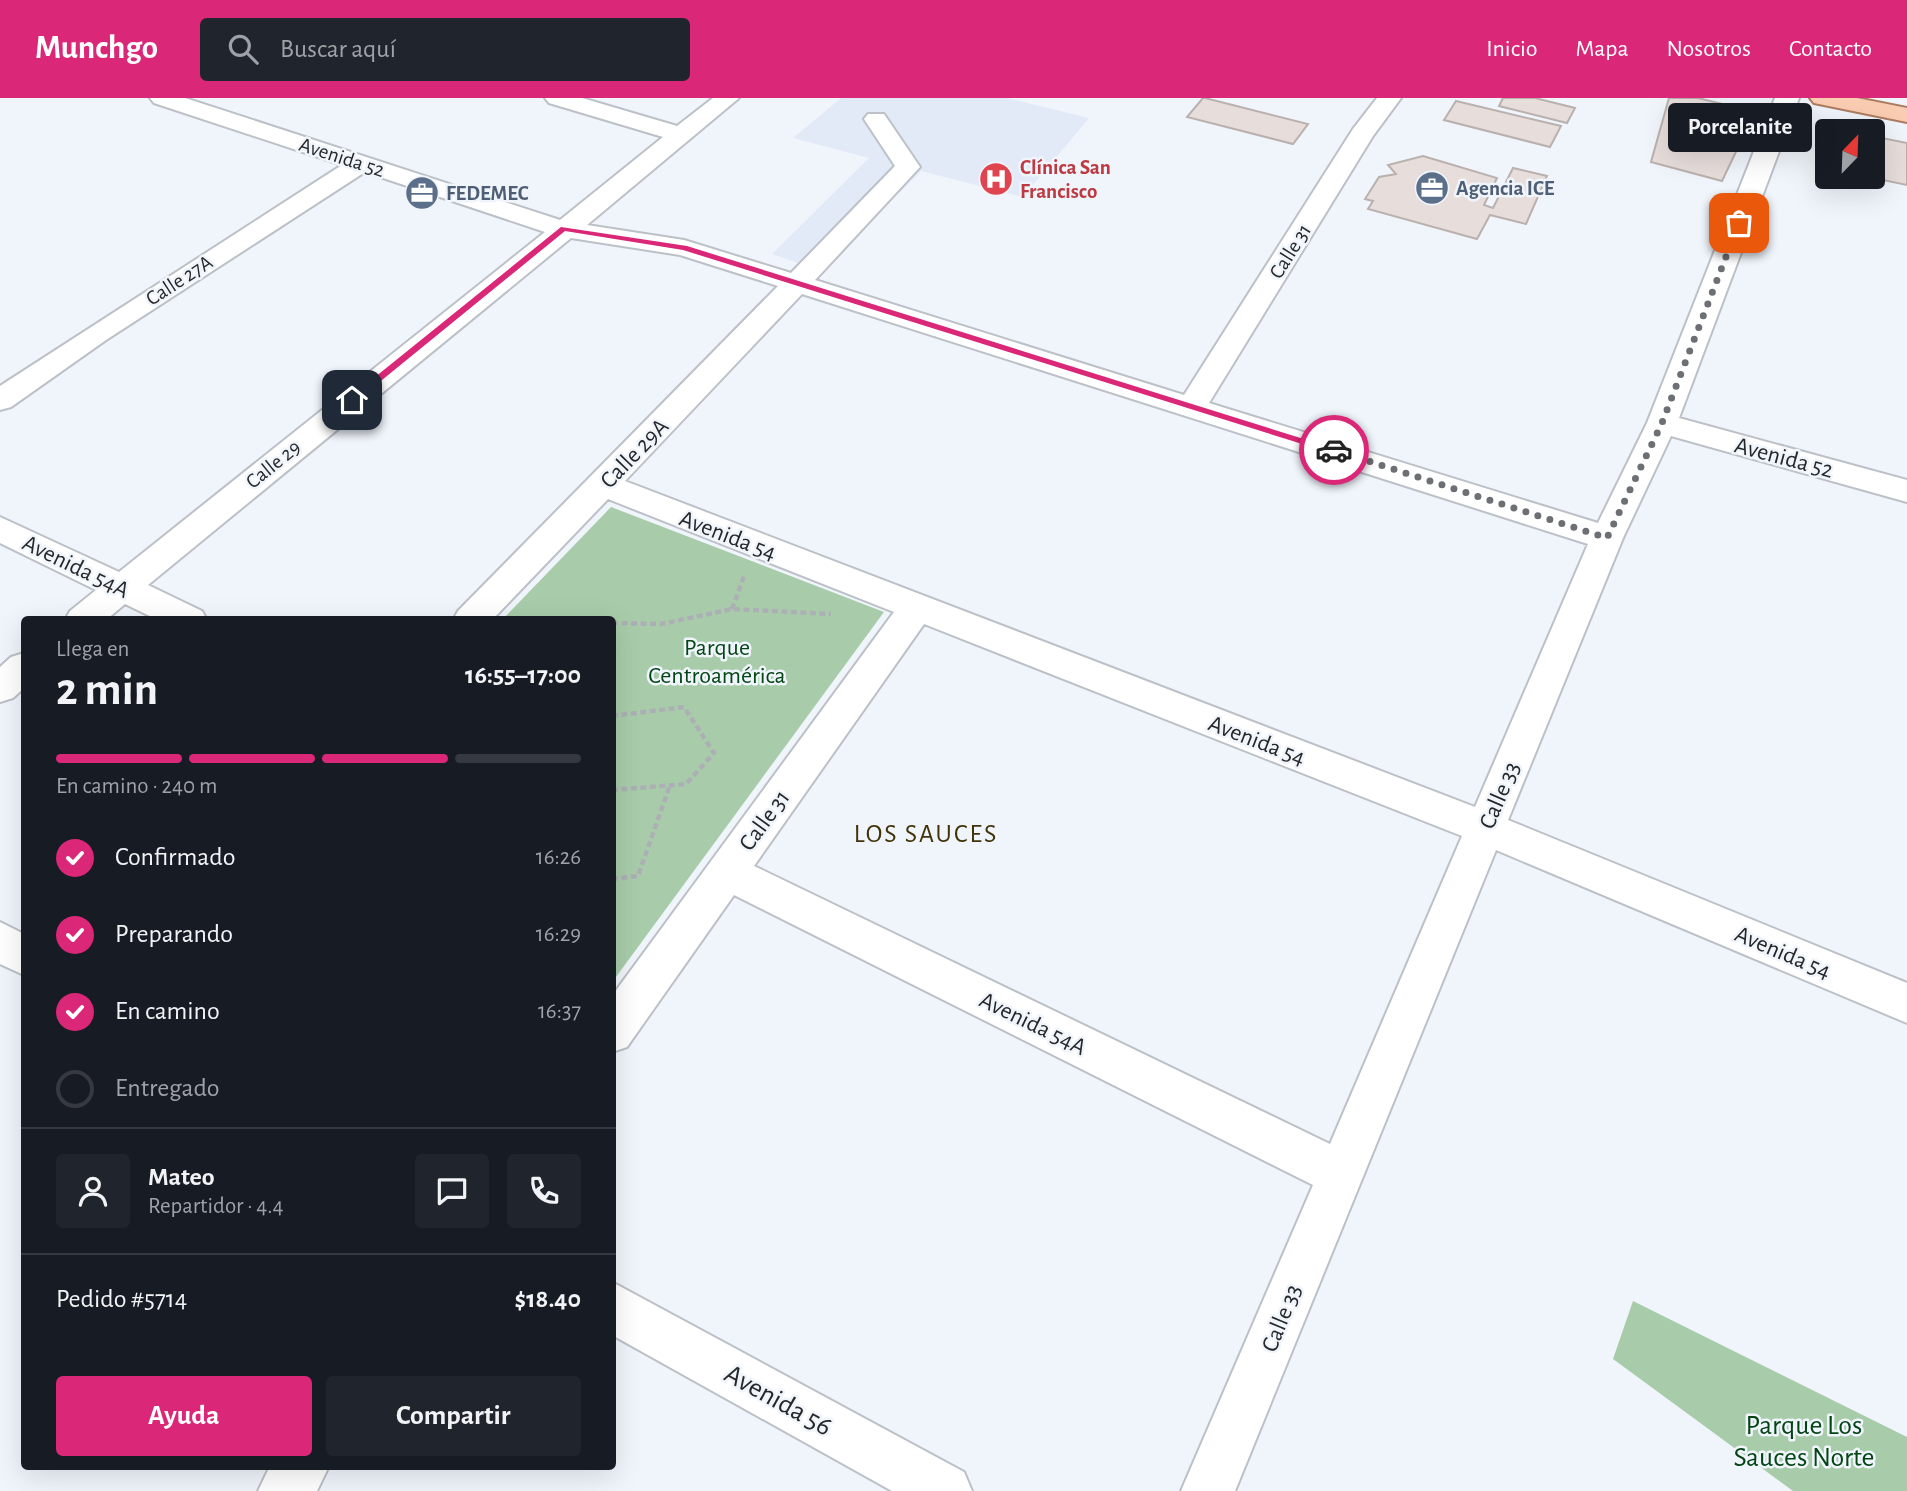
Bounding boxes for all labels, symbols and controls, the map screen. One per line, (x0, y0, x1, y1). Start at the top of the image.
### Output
search box (200, 18, 690, 81)
icon: search (224, 30, 262, 68)
text: Munchgo (35, 32, 158, 65)
text: Buscar aquí (280, 36, 396, 62)
text: Inicio (1486, 37, 1537, 61)
text: Mapa (1575, 37, 1629, 61)
text: Nosotros (1667, 37, 1751, 61)
text: Contacto (1789, 37, 1872, 61)
callout: Porcelanite (1667, 104, 1811, 153)
text: Porcelanite (1688, 116, 1792, 139)
north arrow (1815, 119, 1885, 189)
map controls (1815, 119, 1885, 189)
street label: Avenida 52 (297, 134, 387, 181)
place label: Clínica San Francisco (1020, 157, 1111, 202)
hospital icon: Clínica San Francisco (977, 160, 1015, 198)
office icon: Agencia ICE (1413, 169, 1451, 207)
office icon: FEDEMEC (403, 174, 441, 212)
place label: Agencia ICE (1456, 178, 1555, 199)
place label: FEDEMEC (446, 183, 529, 204)
pin (1709, 193, 1769, 253)
icon: bag (1720, 204, 1758, 242)
street label: Calle 31 (1266, 220, 1315, 282)
street label: Calle 27A (142, 251, 216, 310)
pin (322, 370, 382, 430)
icon: home (333, 381, 371, 419)
street label: Calle 29A (596, 414, 673, 493)
courier (1299, 415, 1369, 485)
icon: car (1315, 431, 1353, 469)
street label: Avenida 52 (1732, 433, 1836, 483)
street label: Calle 29 (242, 436, 305, 493)
street label: Avenida 54 (676, 507, 779, 565)
street label: Avenida 54A (18, 531, 133, 603)
park label: Parque Centroamérica (648, 636, 786, 688)
text: Llega en (56, 638, 129, 661)
text: 16:55–17:00 (465, 662, 581, 688)
text: 2 min (56, 667, 158, 713)
street label: Avenida 54 (1205, 712, 1308, 770)
street label: Calle 33 (1475, 758, 1525, 832)
text: En camino · 240 m (56, 775, 217, 798)
street label: Calle 31 (735, 786, 795, 855)
district label: LOS SAUCES (854, 821, 998, 847)
icon: check (56, 839, 94, 877)
text: Confirmado (115, 844, 236, 870)
text: 16:26 (536, 846, 581, 869)
icon: check (56, 916, 94, 954)
text: Preparando (115, 921, 233, 947)
street label: Avenida 54 (1731, 922, 1834, 984)
text: 16:29 (536, 923, 581, 946)
street label: Avenida 54A (975, 988, 1090, 1060)
icon: check (56, 993, 94, 1031)
text: En camino (115, 998, 220, 1024)
text: 16:37 (538, 1000, 581, 1023)
text: Entregado (115, 1075, 220, 1101)
button: person (56, 1154, 130, 1228)
button: chat (415, 1154, 489, 1228)
button: phone (507, 1154, 581, 1228)
text: Mateo (148, 1164, 215, 1190)
text: Repartidor · 4.4 (148, 1195, 284, 1218)
street label: Calle 33 (1258, 1281, 1306, 1355)
text: Pedido #5714 (56, 1286, 187, 1312)
text: $18.40 (515, 1286, 581, 1312)
street label: Avenida 56 (720, 1360, 836, 1442)
button: Ayuda (56, 1376, 312, 1456)
button: Compartir (326, 1376, 581, 1456)
park label: Parque Los Sauces Norte (1733, 1412, 1875, 1472)

